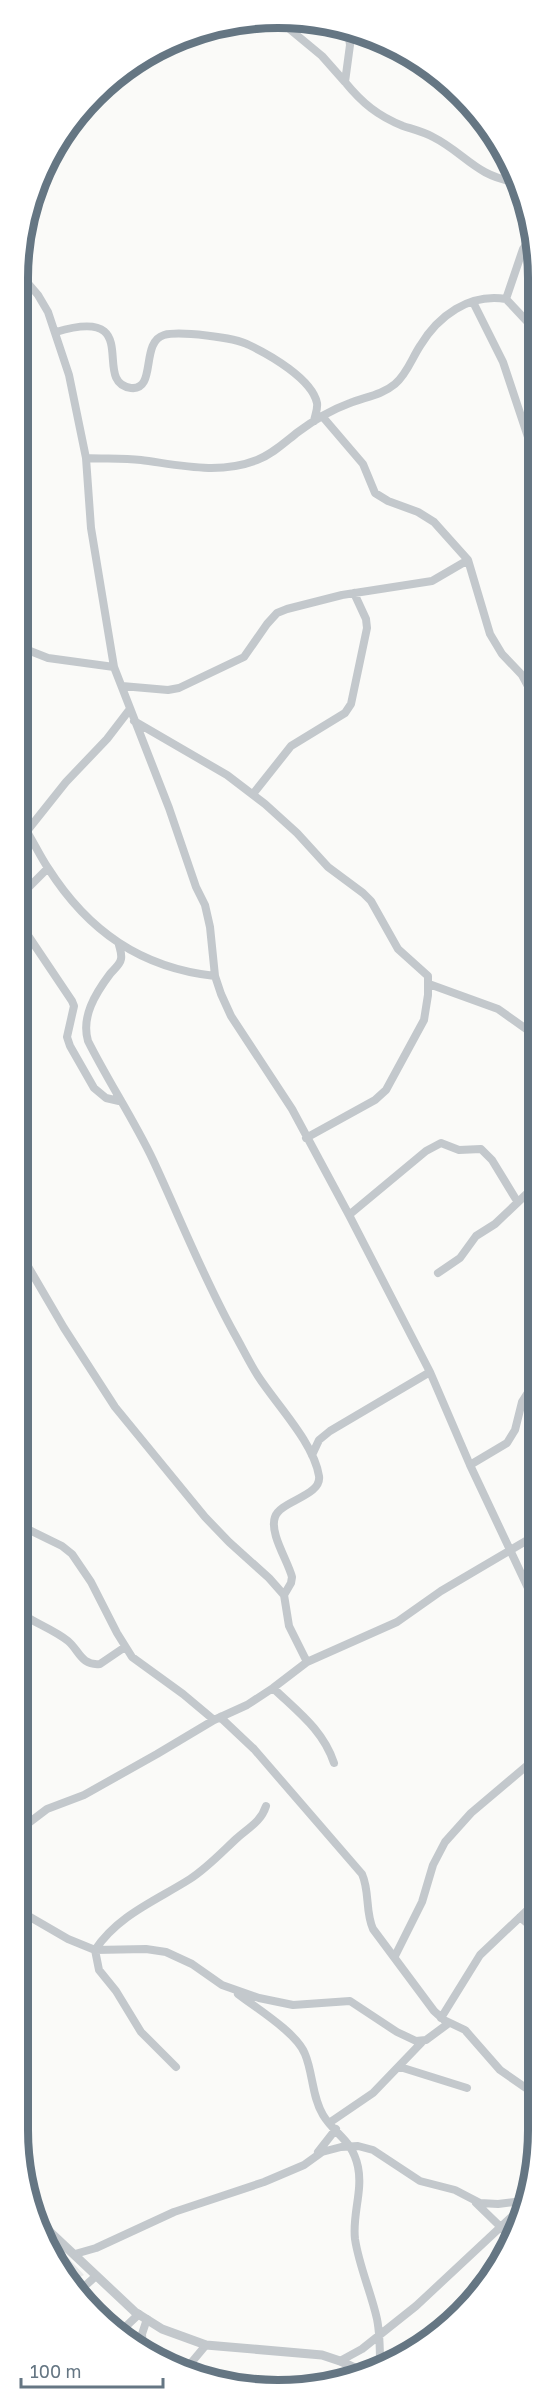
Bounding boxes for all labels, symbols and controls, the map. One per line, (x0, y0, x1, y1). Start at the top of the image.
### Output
scale bar (21, 2351, 164, 2389)
text: 100 m (30, 2360, 81, 2382)

